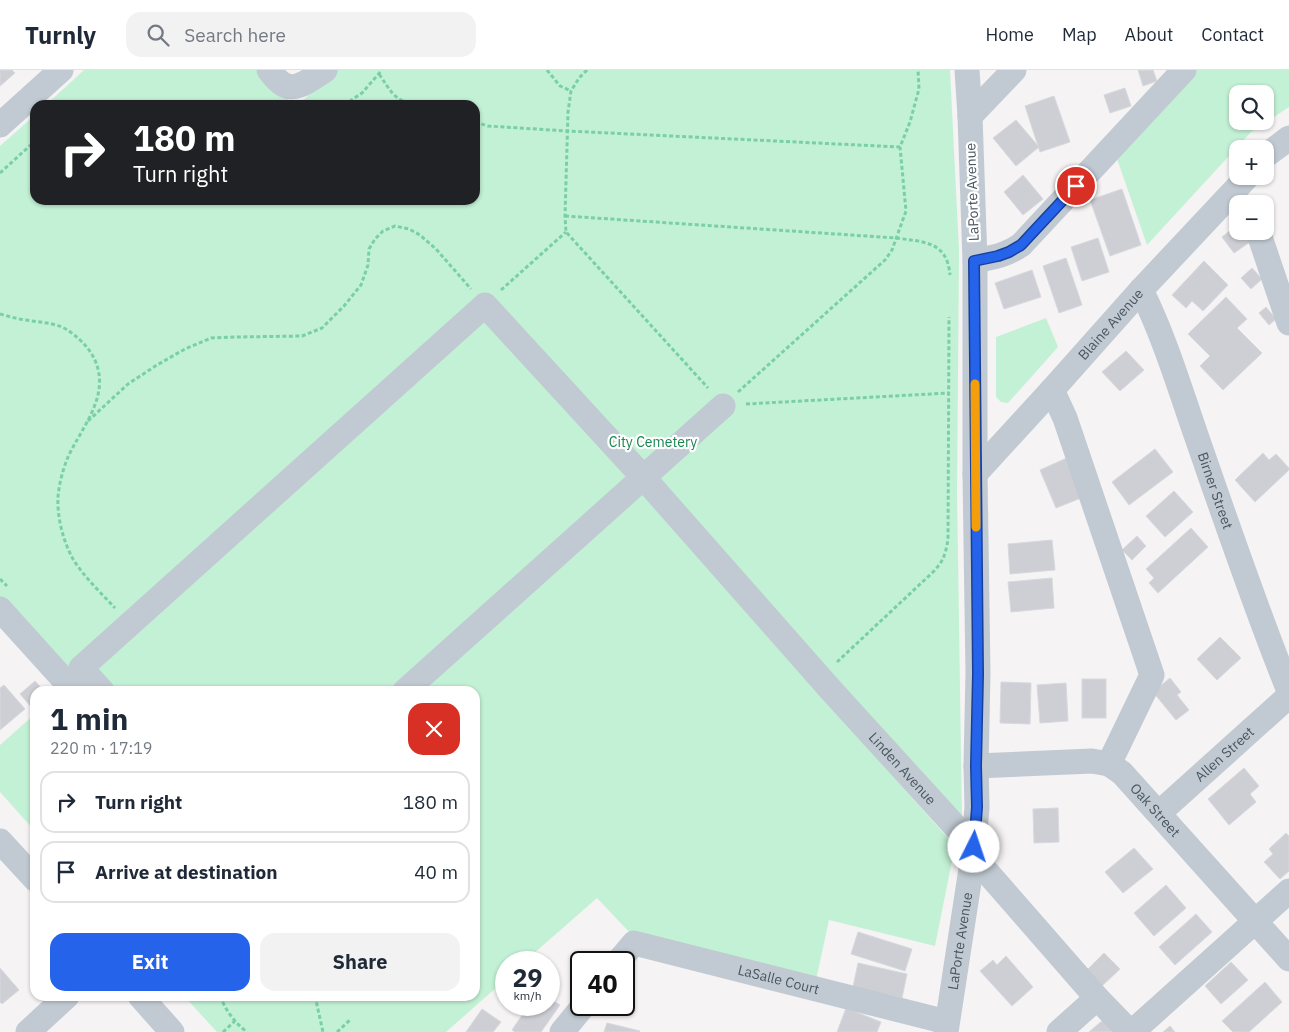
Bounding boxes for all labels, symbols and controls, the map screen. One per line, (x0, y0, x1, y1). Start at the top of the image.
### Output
search box (126, 12, 476, 57)
text: Turnly (25, 19, 96, 51)
icon: search (144, 21, 172, 49)
text: Search here (184, 23, 286, 47)
text: Home (986, 23, 1034, 46)
text: Map (1062, 23, 1097, 46)
text: About (1125, 23, 1173, 46)
text: Contact (1201, 23, 1264, 46)
map controls (1229, 85, 1274, 240)
button: search (1229, 85, 1274, 130)
text: 180 m (133, 115, 236, 161)
icon: right (50, 120, 115, 185)
button: + (1229, 140, 1274, 185)
street label: LaPorte Avenue (961, 142, 983, 241)
text: Turn right (133, 159, 228, 188)
pin (1055, 165, 1097, 207)
icon: arrive (1062, 172, 1090, 200)
button: − (1229, 195, 1274, 240)
street label: Blaine Avenue (1074, 285, 1147, 364)
park label: City Cemetery (609, 433, 697, 451)
street label: Birner Street (1194, 450, 1237, 532)
text: 1 min (50, 699, 128, 738)
button: close (408, 703, 460, 755)
street label: Allen Street (1191, 723, 1258, 786)
street label: Linden Avenue (865, 728, 940, 809)
text: 220 m · 17:19 (50, 738, 152, 758)
street label: Oak Street (1126, 779, 1184, 841)
icon: right (52, 788, 80, 816)
text: Turn right (95, 790, 182, 814)
text: 180 m (403, 790, 458, 814)
position arrow (947, 820, 999, 872)
icon: arrive (52, 858, 80, 886)
text: Arrive at destination (95, 860, 278, 884)
text: 40 m (414, 860, 458, 884)
street label: LaPorte Avenue (944, 891, 976, 991)
button: Exit (50, 933, 250, 991)
button: Share (260, 933, 460, 991)
speed limit sign: 40 (570, 951, 635, 1016)
text: 29 (512, 961, 543, 994)
street label: LaSalle Court (736, 961, 821, 998)
text: km/h (513, 988, 542, 1003)

